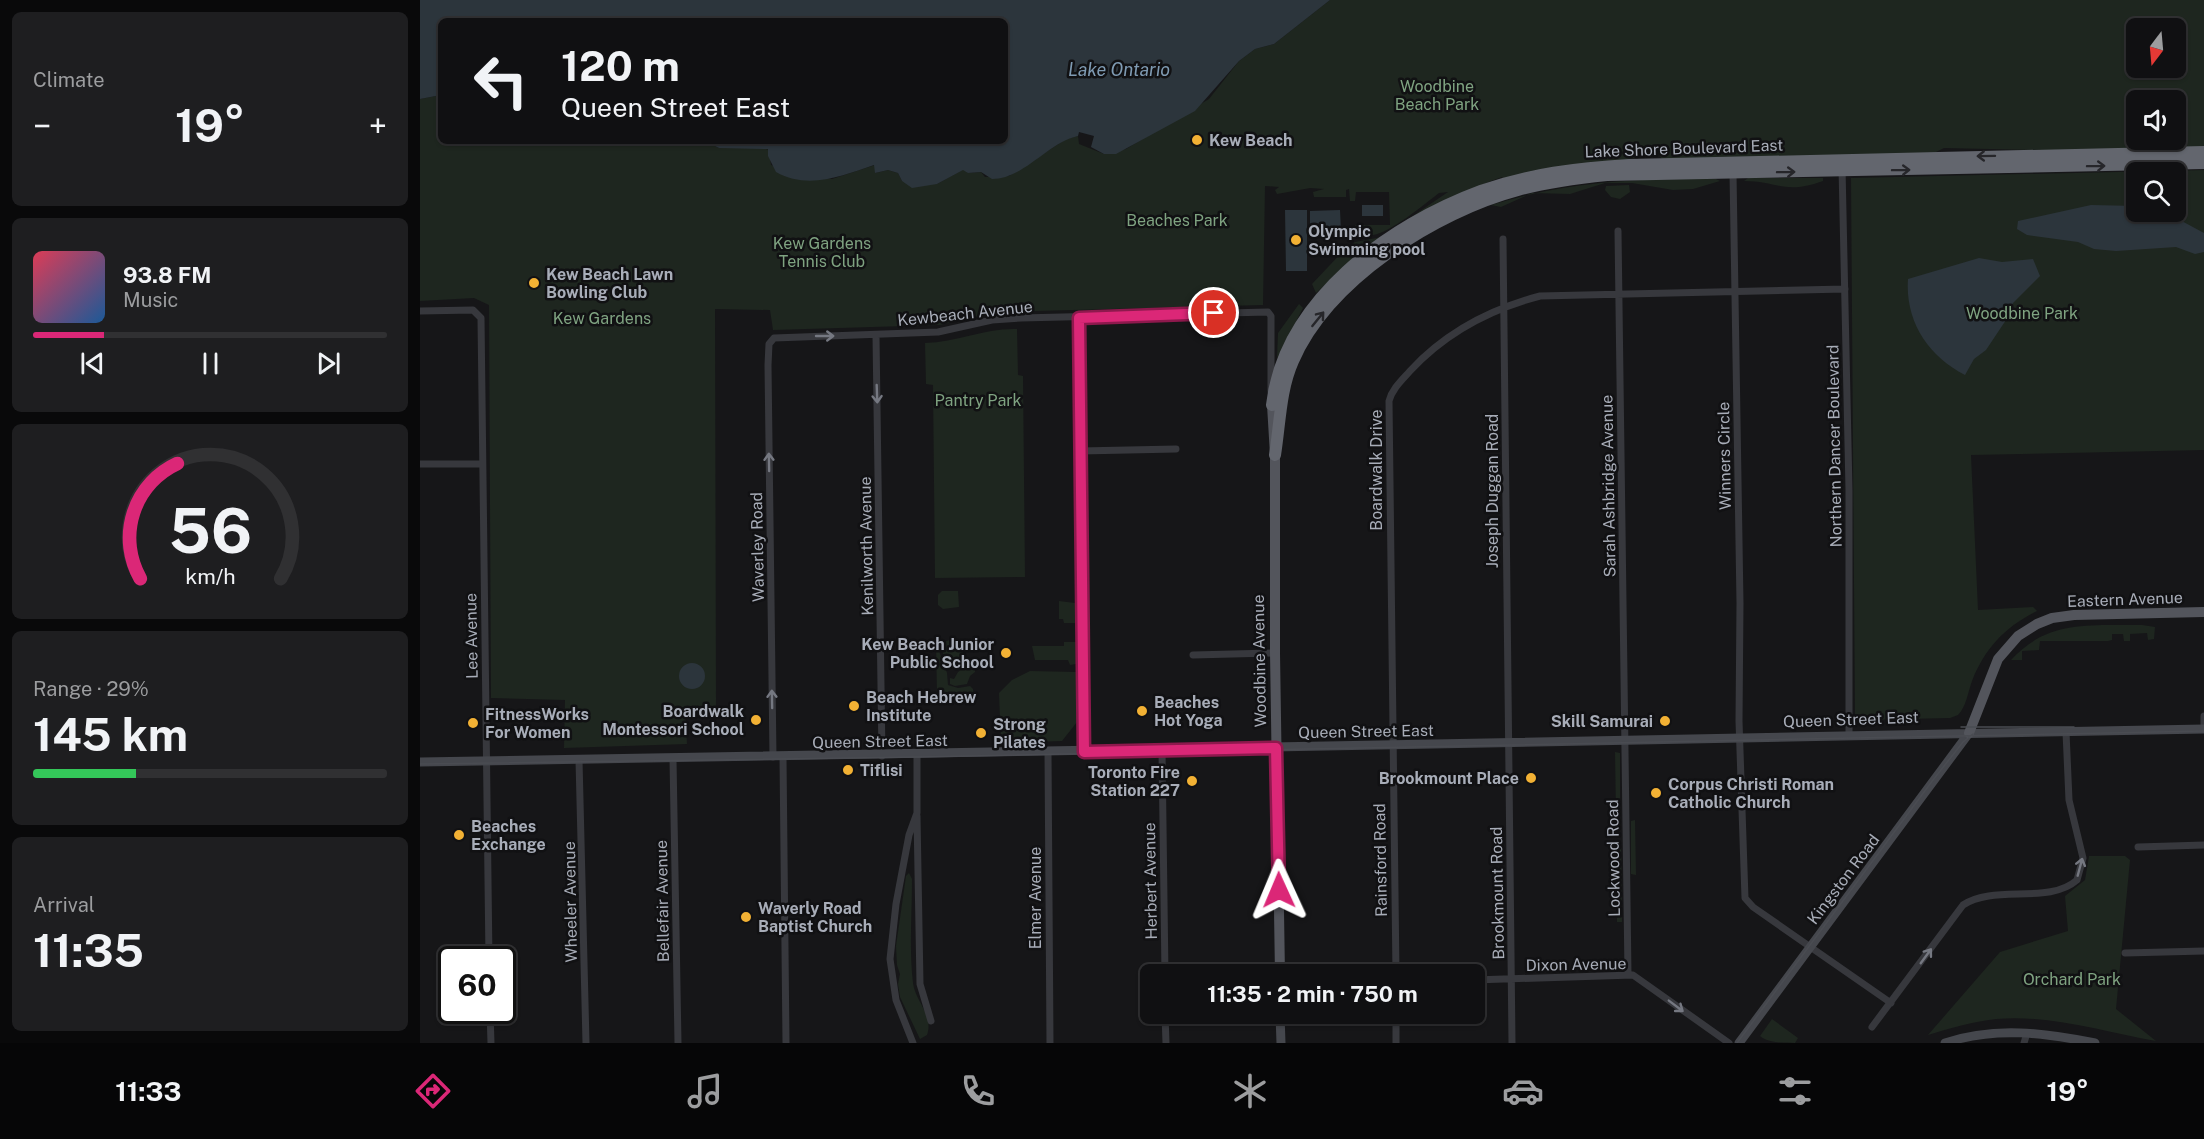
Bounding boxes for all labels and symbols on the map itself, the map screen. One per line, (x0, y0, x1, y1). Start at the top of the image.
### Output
north arrow (2126, 18, 2186, 78)
water label: Lake Ontario (1068, 59, 1170, 80)
park label: Woodbine Beach Park (1395, 77, 1479, 114)
place label: Kew Beach (1209, 131, 1293, 150)
marker: Kew Beach (1190, 133, 1204, 147)
street label: Lake Shore Boulevard East (1584, 136, 1784, 161)
one-way arrow (1977, 150, 1997, 162)
one-way arrow (2085, 160, 2105, 171)
one-way arrow (1890, 164, 1910, 175)
one-way arrow (1775, 166, 1795, 177)
park label: Beaches Park (1126, 211, 1228, 230)
place label: Olympic Swimming pool (1308, 222, 1426, 259)
marker: Olympic Swimming pool (1289, 233, 1303, 247)
park label: Kew Gardens Tennis Club (773, 234, 871, 271)
place label: Kew Beach Lawn Bowling Club (546, 265, 673, 302)
marker: Kew Beach Lawn Bowling Club (527, 276, 541, 290)
pin (1188, 287, 1239, 338)
street label: Kewbeach Avenue (896, 297, 1034, 330)
park label: Woodbine Park (1966, 304, 2078, 323)
park label: Kew Gardens (553, 309, 651, 328)
one-way arrow (1312, 311, 1325, 327)
one-way arrow (814, 330, 834, 342)
street label: Northern Dancer Boulevard (1823, 344, 1846, 548)
one-way arrow (872, 384, 883, 404)
park label: Pantry Park (935, 391, 1021, 410)
street label: Sarah Ashbridge Avenue (1597, 395, 1620, 577)
street label: Winners Circle (1714, 402, 1735, 510)
street label: Boardwalk Drive (1367, 409, 1386, 531)
street label: Joseph Duggan Road (1483, 414, 1502, 568)
one-way arrow (763, 453, 775, 472)
street label: Kenilworth Avenue (856, 476, 877, 616)
street label: Waverley Road (747, 492, 768, 602)
street label: Eastern Avenue (2067, 588, 2183, 611)
street label: Lee Avenue (461, 593, 482, 679)
street label: Woodbine Avenue (1249, 594, 1270, 728)
place label: Kew Beach Junior Public School (861, 635, 994, 672)
marker: Kew Beach Junior Public School (999, 646, 1013, 660)
place label: Beach Hebrew Institute (866, 688, 977, 725)
one-way arrow (766, 689, 778, 709)
place label: Beaches Hot Yoga (1154, 693, 1222, 730)
marker: Beach Hebrew Institute (847, 699, 861, 713)
place label: Boardwalk Montessori School (602, 702, 744, 739)
marker: Beaches Hot Yoga (1135, 704, 1149, 718)
place label: FitnessWorks For Women (485, 705, 589, 742)
street label: Queen Street East (1783, 708, 1919, 731)
place label: Skill Samurai (1551, 712, 1653, 731)
marker: Boardwalk Montessori School (749, 713, 763, 727)
marker: Skill Samurai (1658, 714, 1672, 728)
place label: Strong Pilates (993, 715, 1046, 752)
marker: FitnessWorks For Women (466, 716, 480, 730)
street label: Queen Street East (1298, 721, 1434, 742)
marker: Strong Pilates (974, 726, 988, 740)
street label: Queen Street East (812, 731, 948, 752)
place label: Tiflisi (860, 761, 903, 780)
marker: Tiflisi (841, 763, 855, 777)
place label: Toronto Fire Station 227 (1088, 763, 1180, 800)
place label: Brookmount Place (1379, 769, 1519, 788)
marker: Brookmount Place (1524, 771, 1538, 785)
marker: Toronto Fire Station 227 (1185, 774, 1199, 788)
place label: Corpus Christi Roman Catholic Church (1668, 775, 1834, 812)
marker: Corpus Christi Roman Catholic Church (1649, 786, 1663, 800)
street label: Lockwood Road (1603, 799, 1624, 917)
street label: Rainsford Road (1370, 803, 1391, 917)
place label: Beaches Exchange (471, 817, 546, 854)
street label: Herbert Avenue (1140, 822, 1161, 940)
street label: Brookmount Road (1487, 826, 1508, 960)
marker: Beaches Exchange (452, 828, 466, 842)
street label: Kingston Road (1803, 831, 1883, 928)
street label: Bellefair Avenue (652, 840, 673, 962)
street label: Wheeler Avenue (560, 841, 581, 963)
street label: Elmer Avenue (1026, 847, 1045, 949)
position arrow (1247, 858, 1311, 922)
one-way arrow (2075, 858, 2087, 877)
place label: Waverly Road Baptist Church (758, 899, 872, 936)
marker: Waverly Road Baptist Church (739, 910, 753, 924)
speed limit sign: 60 (438, 946, 516, 1024)
one-way arrow (1919, 948, 1932, 964)
street label: Dixon Avenue (1525, 954, 1627, 975)
park label: Orchard Park (2023, 970, 2121, 989)
one-way arrow (1668, 1000, 1684, 1012)

